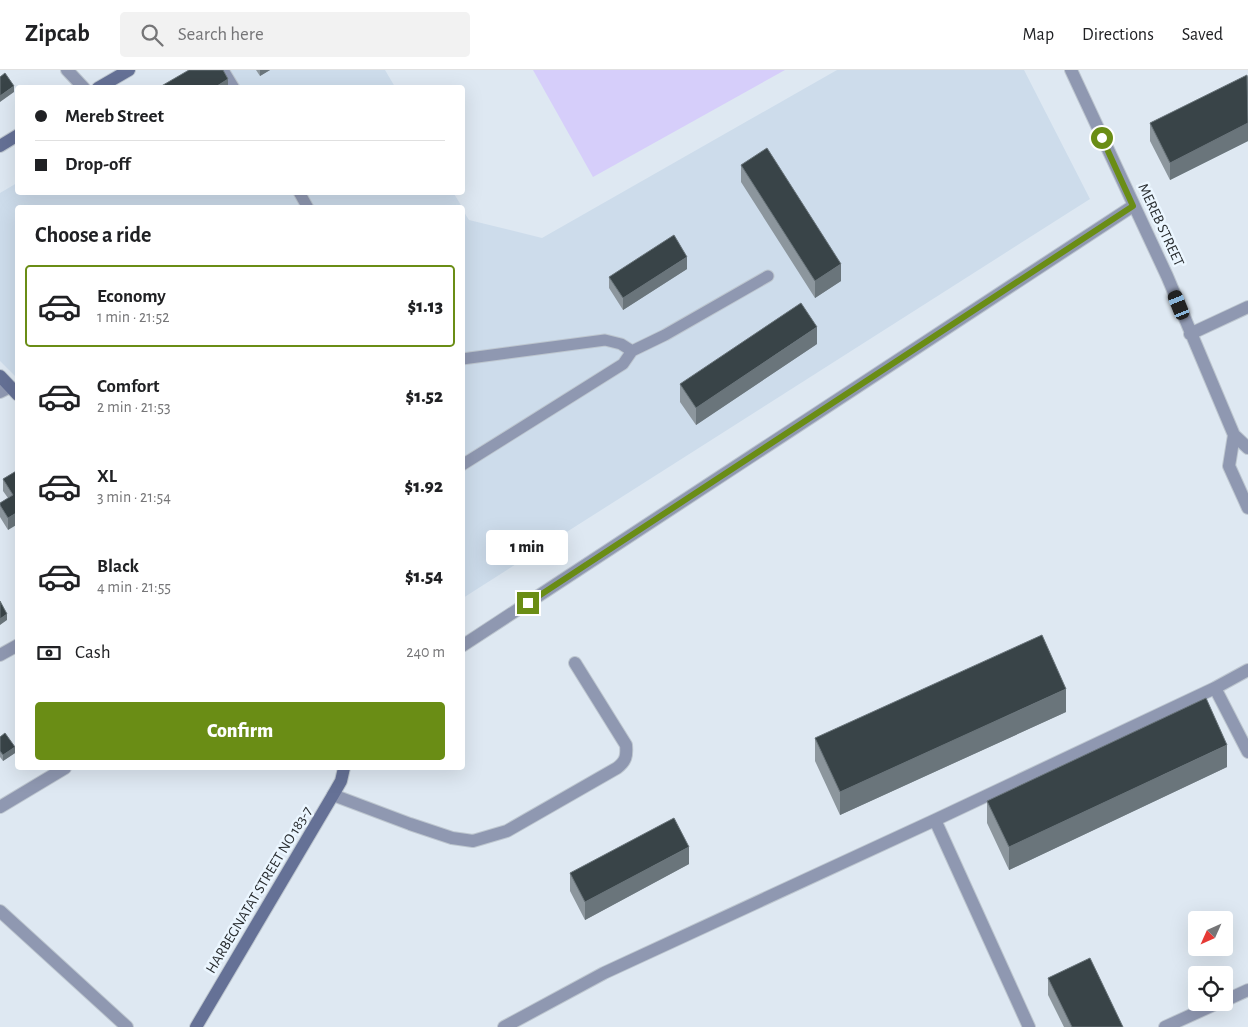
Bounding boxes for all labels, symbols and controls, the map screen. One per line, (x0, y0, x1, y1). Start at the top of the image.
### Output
search box (120, 12, 470, 57)
icon: search (138, 21, 166, 49)
text: Zipcab (25, 22, 90, 46)
text: Search here (178, 25, 264, 44)
text: Map (1023, 26, 1054, 44)
text: Directions (1082, 26, 1154, 44)
text: Saved (1182, 26, 1223, 44)
text: Mereb Street (65, 107, 164, 126)
route start (1091, 127, 1113, 149)
text: Drop-off (65, 155, 130, 174)
street label: MEREB STREET (1135, 181, 1187, 269)
text: Choose a ride (35, 224, 151, 246)
icon: car (37, 284, 82, 329)
text: Economy (97, 287, 166, 306)
car (1166, 288, 1191, 322)
text: $1.13 (408, 297, 443, 316)
text: 1 min · 21:52 (97, 309, 169, 325)
icon: car (37, 374, 82, 419)
text: Comfort (97, 377, 159, 396)
text: $1.52 (406, 387, 443, 406)
text: 2 min · 21:53 (97, 399, 171, 415)
icon: car (37, 464, 82, 509)
text: XL (97, 467, 117, 486)
text: $1.92 (405, 477, 443, 496)
text: 3 min · 21:54 (97, 489, 171, 505)
callout: 1 min (487, 530, 569, 566)
text: 1 min (510, 539, 544, 555)
icon: car (37, 554, 82, 599)
text: Black (97, 557, 139, 576)
text: $1.54 (405, 567, 443, 586)
text: 4 min · 21:55 (97, 579, 171, 595)
route end (517, 592, 539, 614)
icon: cash (35, 639, 63, 667)
text: Cash (75, 643, 111, 662)
text: 240 m (406, 644, 445, 660)
button: Confirm (35, 702, 445, 760)
street label: HARBEGNATAT STREET NO 183-7 (203, 804, 315, 976)
north arrow (1188, 911, 1232, 956)
map controls (1188, 911, 1233, 1011)
button: locate (1188, 966, 1233, 1011)

